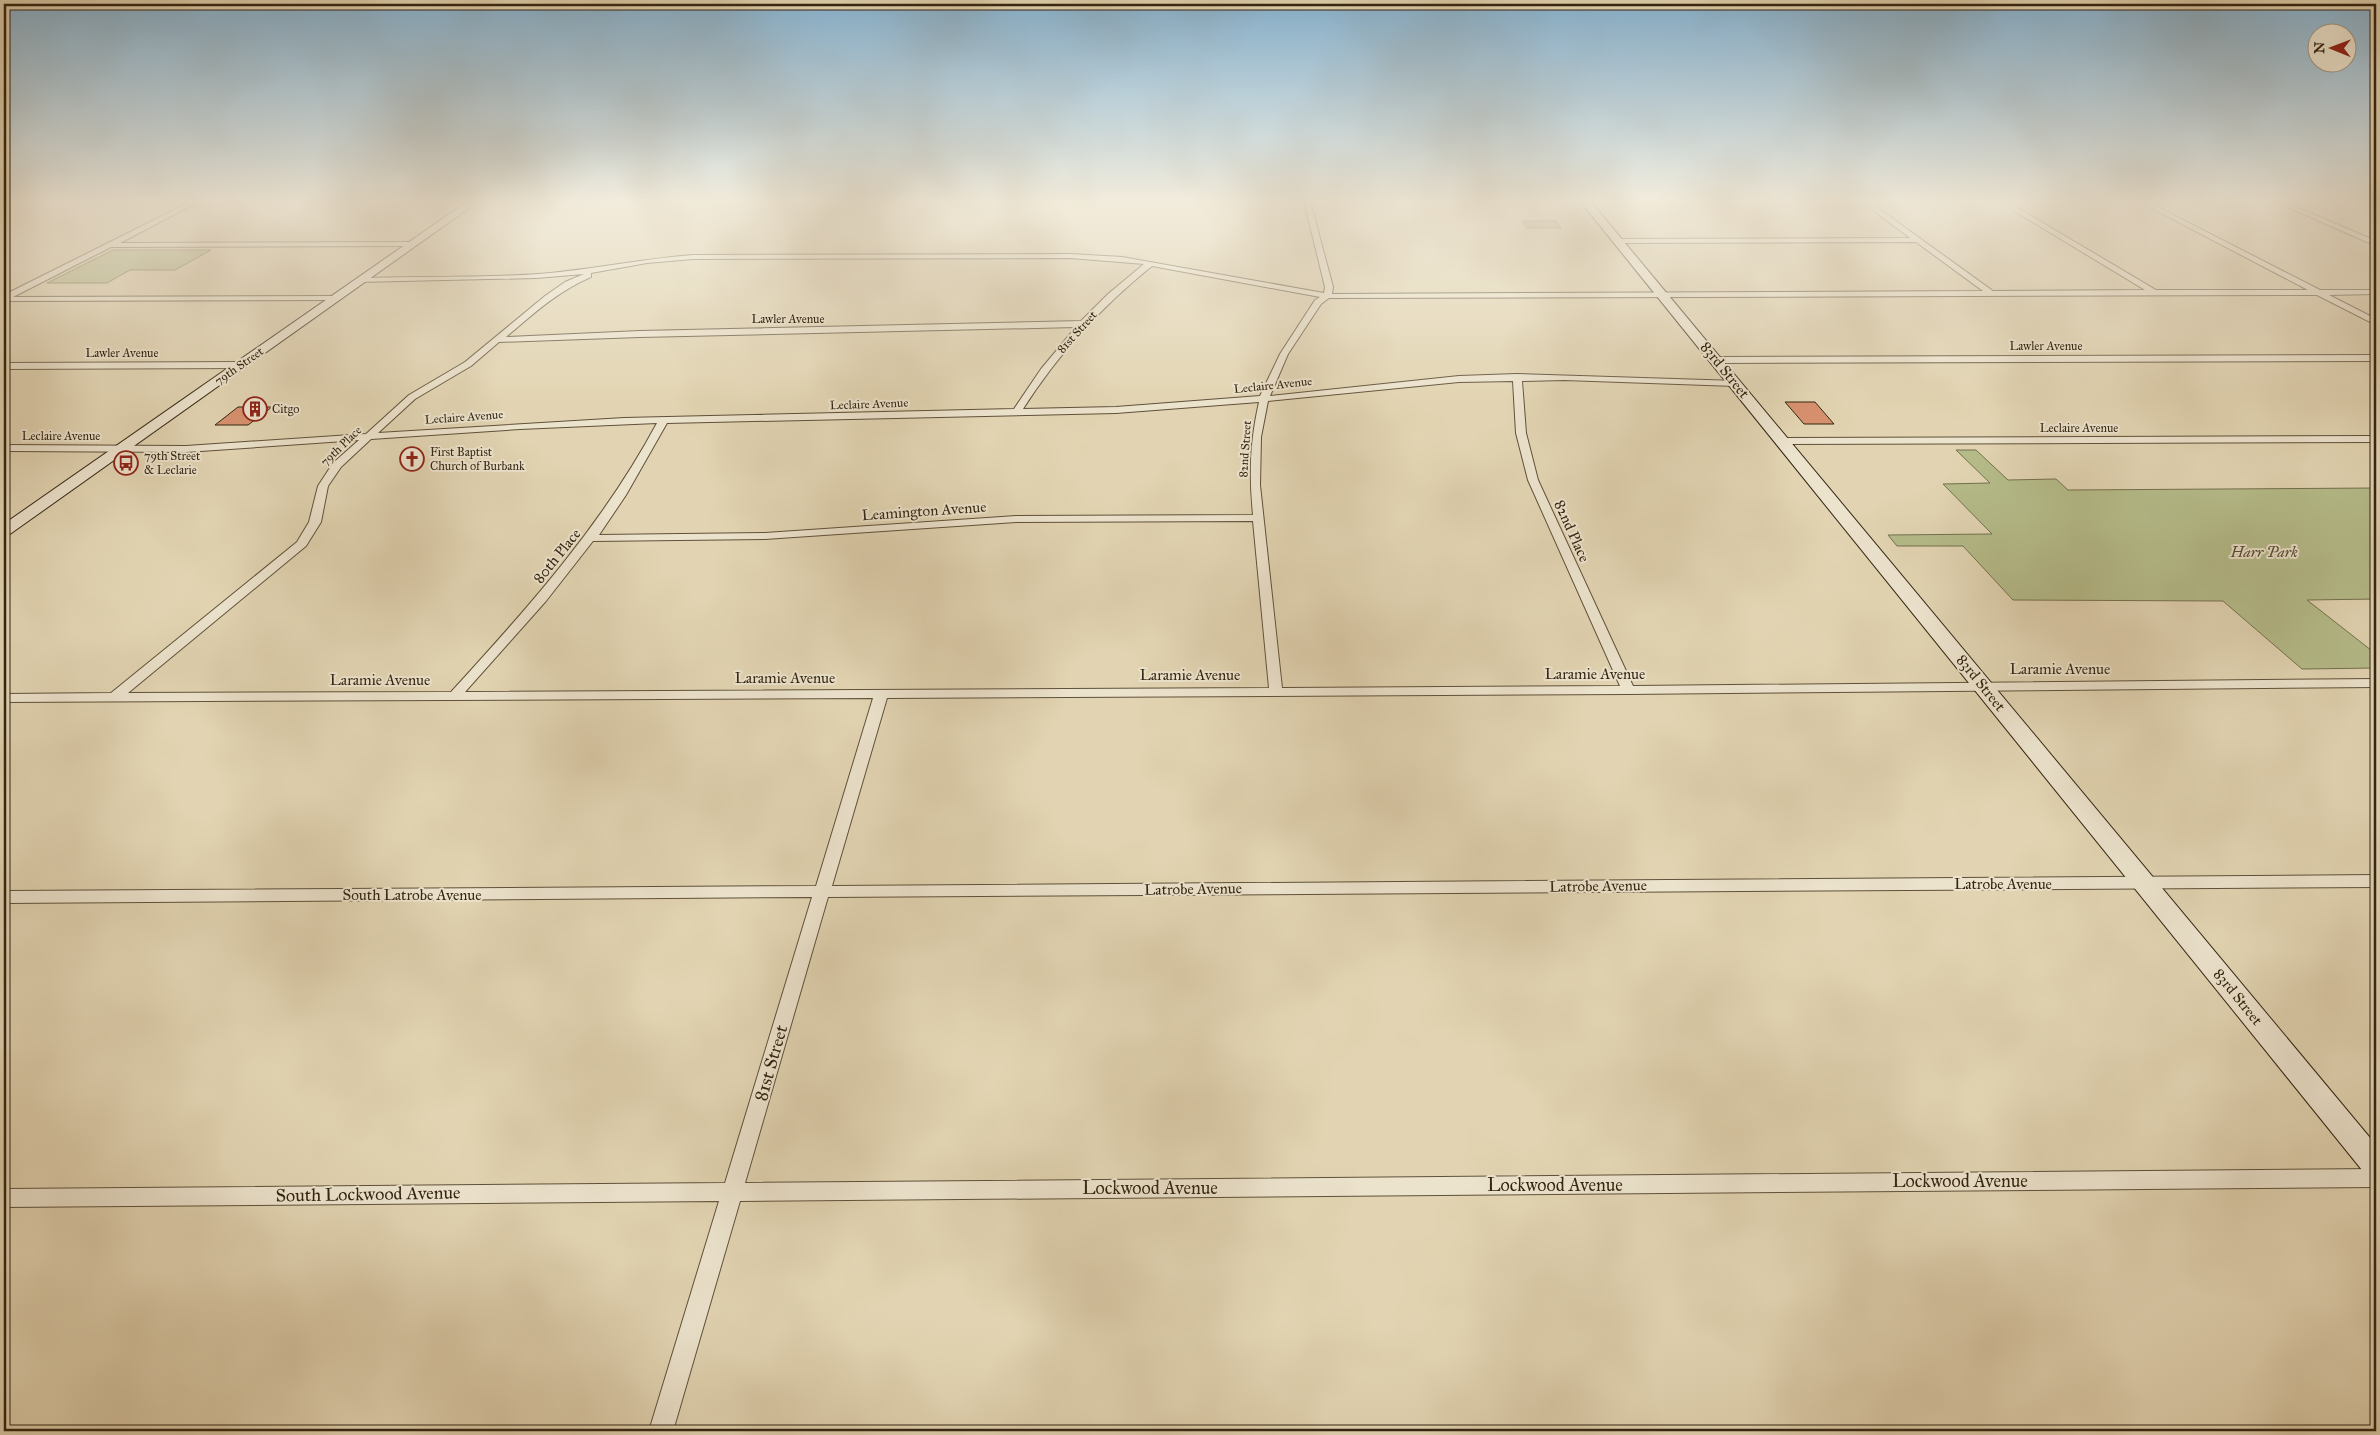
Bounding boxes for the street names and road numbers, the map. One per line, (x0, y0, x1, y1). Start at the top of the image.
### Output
street label: 81st Street (1054, 307, 1100, 356)
street label: Lawler Avenue (752, 312, 824, 326)
street label: 83rd Street (1697, 338, 1754, 402)
street label: Lawler Avenue (2010, 339, 2082, 353)
street label: 79th Street (212, 344, 267, 388)
street label: Lawler Avenue (86, 346, 158, 360)
street label: Leclaire Avenue (1233, 374, 1313, 396)
street label: Leclaire Avenue (829, 396, 909, 412)
street label: Leclaire Avenue (424, 407, 504, 427)
street label: 82nd Street (1236, 419, 1254, 478)
street label: Leclaire Avenue (2040, 421, 2118, 435)
street label: 79th Place (318, 423, 364, 469)
street label: Leclaire Avenue (22, 429, 100, 443)
street label: 82nd Place (1550, 497, 1594, 565)
street label: Leamington Avenue (861, 498, 987, 524)
street label: 80th Place (530, 525, 584, 587)
street label: 83rd Street (1953, 651, 2010, 715)
street label: Laramie Avenue (2010, 660, 2110, 678)
street label: Laramie Avenue (1545, 665, 1645, 683)
street label: Laramie Avenue (1140, 666, 1240, 684)
street label: Laramie Avenue (735, 669, 835, 687)
street label: Laramie Avenue (330, 671, 430, 689)
street label: Latrobe Avenue (1954, 875, 2052, 893)
street label: Latrobe Avenue (1549, 876, 1647, 896)
street label: Latrobe Avenue (1144, 879, 1242, 899)
street label: South Latrobe Avenue (343, 886, 481, 904)
street label: 83rd Street (2210, 965, 2267, 1029)
street label: 81st Street (750, 1022, 793, 1104)
street label: Lockwood Avenue (1892, 1170, 2028, 1192)
street label: Lockwood Avenue (1487, 1174, 1623, 1196)
street label: Lockwood Avenue (1082, 1177, 1218, 1199)
street label: South Lockwood Avenue (275, 1181, 461, 1207)

